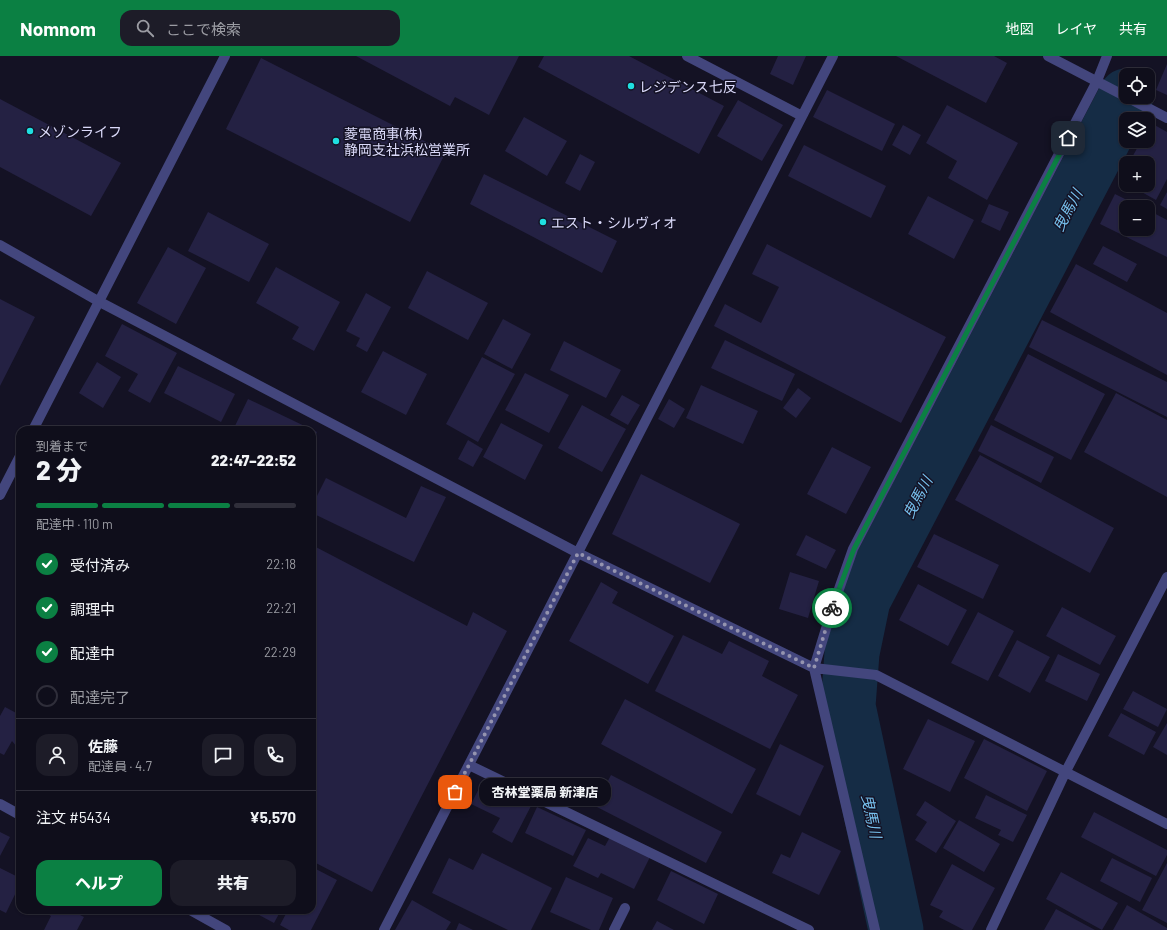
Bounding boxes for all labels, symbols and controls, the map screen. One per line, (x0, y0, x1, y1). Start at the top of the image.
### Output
search box (120, 10, 400, 46)
text: Nomnom (20, 17, 96, 40)
icon: search (134, 17, 156, 39)
text: ここで検索 (166, 20, 241, 38)
text: 地図 (1005, 20, 1033, 37)
text: レイヤ (1055, 20, 1097, 37)
text: 共有 (1119, 20, 1147, 37)
map controls (1119, 68, 1155, 236)
button: locate (1119, 68, 1155, 104)
place label: レジデンス七反 (639, 78, 737, 95)
marker: レジデンス七反 (626, 81, 636, 91)
button: layers (1119, 112, 1155, 148)
pin (1051, 121, 1085, 155)
place label: メゾンライフ (38, 123, 122, 140)
place label: 菱電商事(株) 静岡支社浜松営業所 (344, 125, 470, 158)
marker: メゾンライフ (25, 126, 35, 136)
icon: home (1057, 127, 1079, 149)
marker: 菱電商事(株) 静岡支社浜松営業所 (331, 136, 341, 146)
button: + (1119, 156, 1155, 192)
water label: 曳馬川 (1048, 184, 1086, 234)
button: − (1119, 200, 1155, 236)
place label: エスト・シルヴィオ (551, 214, 677, 231)
marker: エスト・シルヴィオ (538, 217, 548, 227)
text: 到着まで (36, 438, 88, 454)
text: 22:47–22:52 (211, 451, 296, 469)
text: 2 分 (36, 454, 82, 485)
water label: 曳馬川 (898, 471, 936, 521)
text: 配達中 · 110 m (36, 516, 113, 532)
icon: check (36, 553, 58, 575)
text: 受付済み (70, 556, 130, 574)
text: 22:18 (266, 556, 296, 572)
courier (812, 588, 852, 628)
icon: check (36, 597, 58, 619)
icon: bike (821, 597, 843, 619)
text: 調理中 (70, 600, 115, 618)
text: 22:21 (266, 600, 296, 616)
icon: check (36, 641, 58, 663)
text: 配達中 (70, 644, 115, 662)
text: 22:29 (264, 644, 296, 660)
text: 配達完了 (70, 688, 130, 706)
button: person (36, 734, 78, 776)
button: chat (202, 734, 244, 776)
button: phone (254, 734, 296, 776)
text: 佐藤 (88, 737, 118, 755)
text: 配達員 · 4.7 (88, 758, 152, 774)
pin (438, 775, 472, 809)
callout: 杏林堂薬局 新津店 (479, 778, 611, 806)
icon: bag (444, 781, 466, 803)
text: 杏林堂薬局 新津店 (492, 784, 598, 800)
water label: 曳馬川 (859, 792, 886, 842)
text: 注文 #5434 (36, 808, 111, 826)
text: ¥5,570 (250, 808, 296, 826)
button: ヘルプ (36, 860, 162, 906)
button: 共有 (170, 860, 296, 906)

